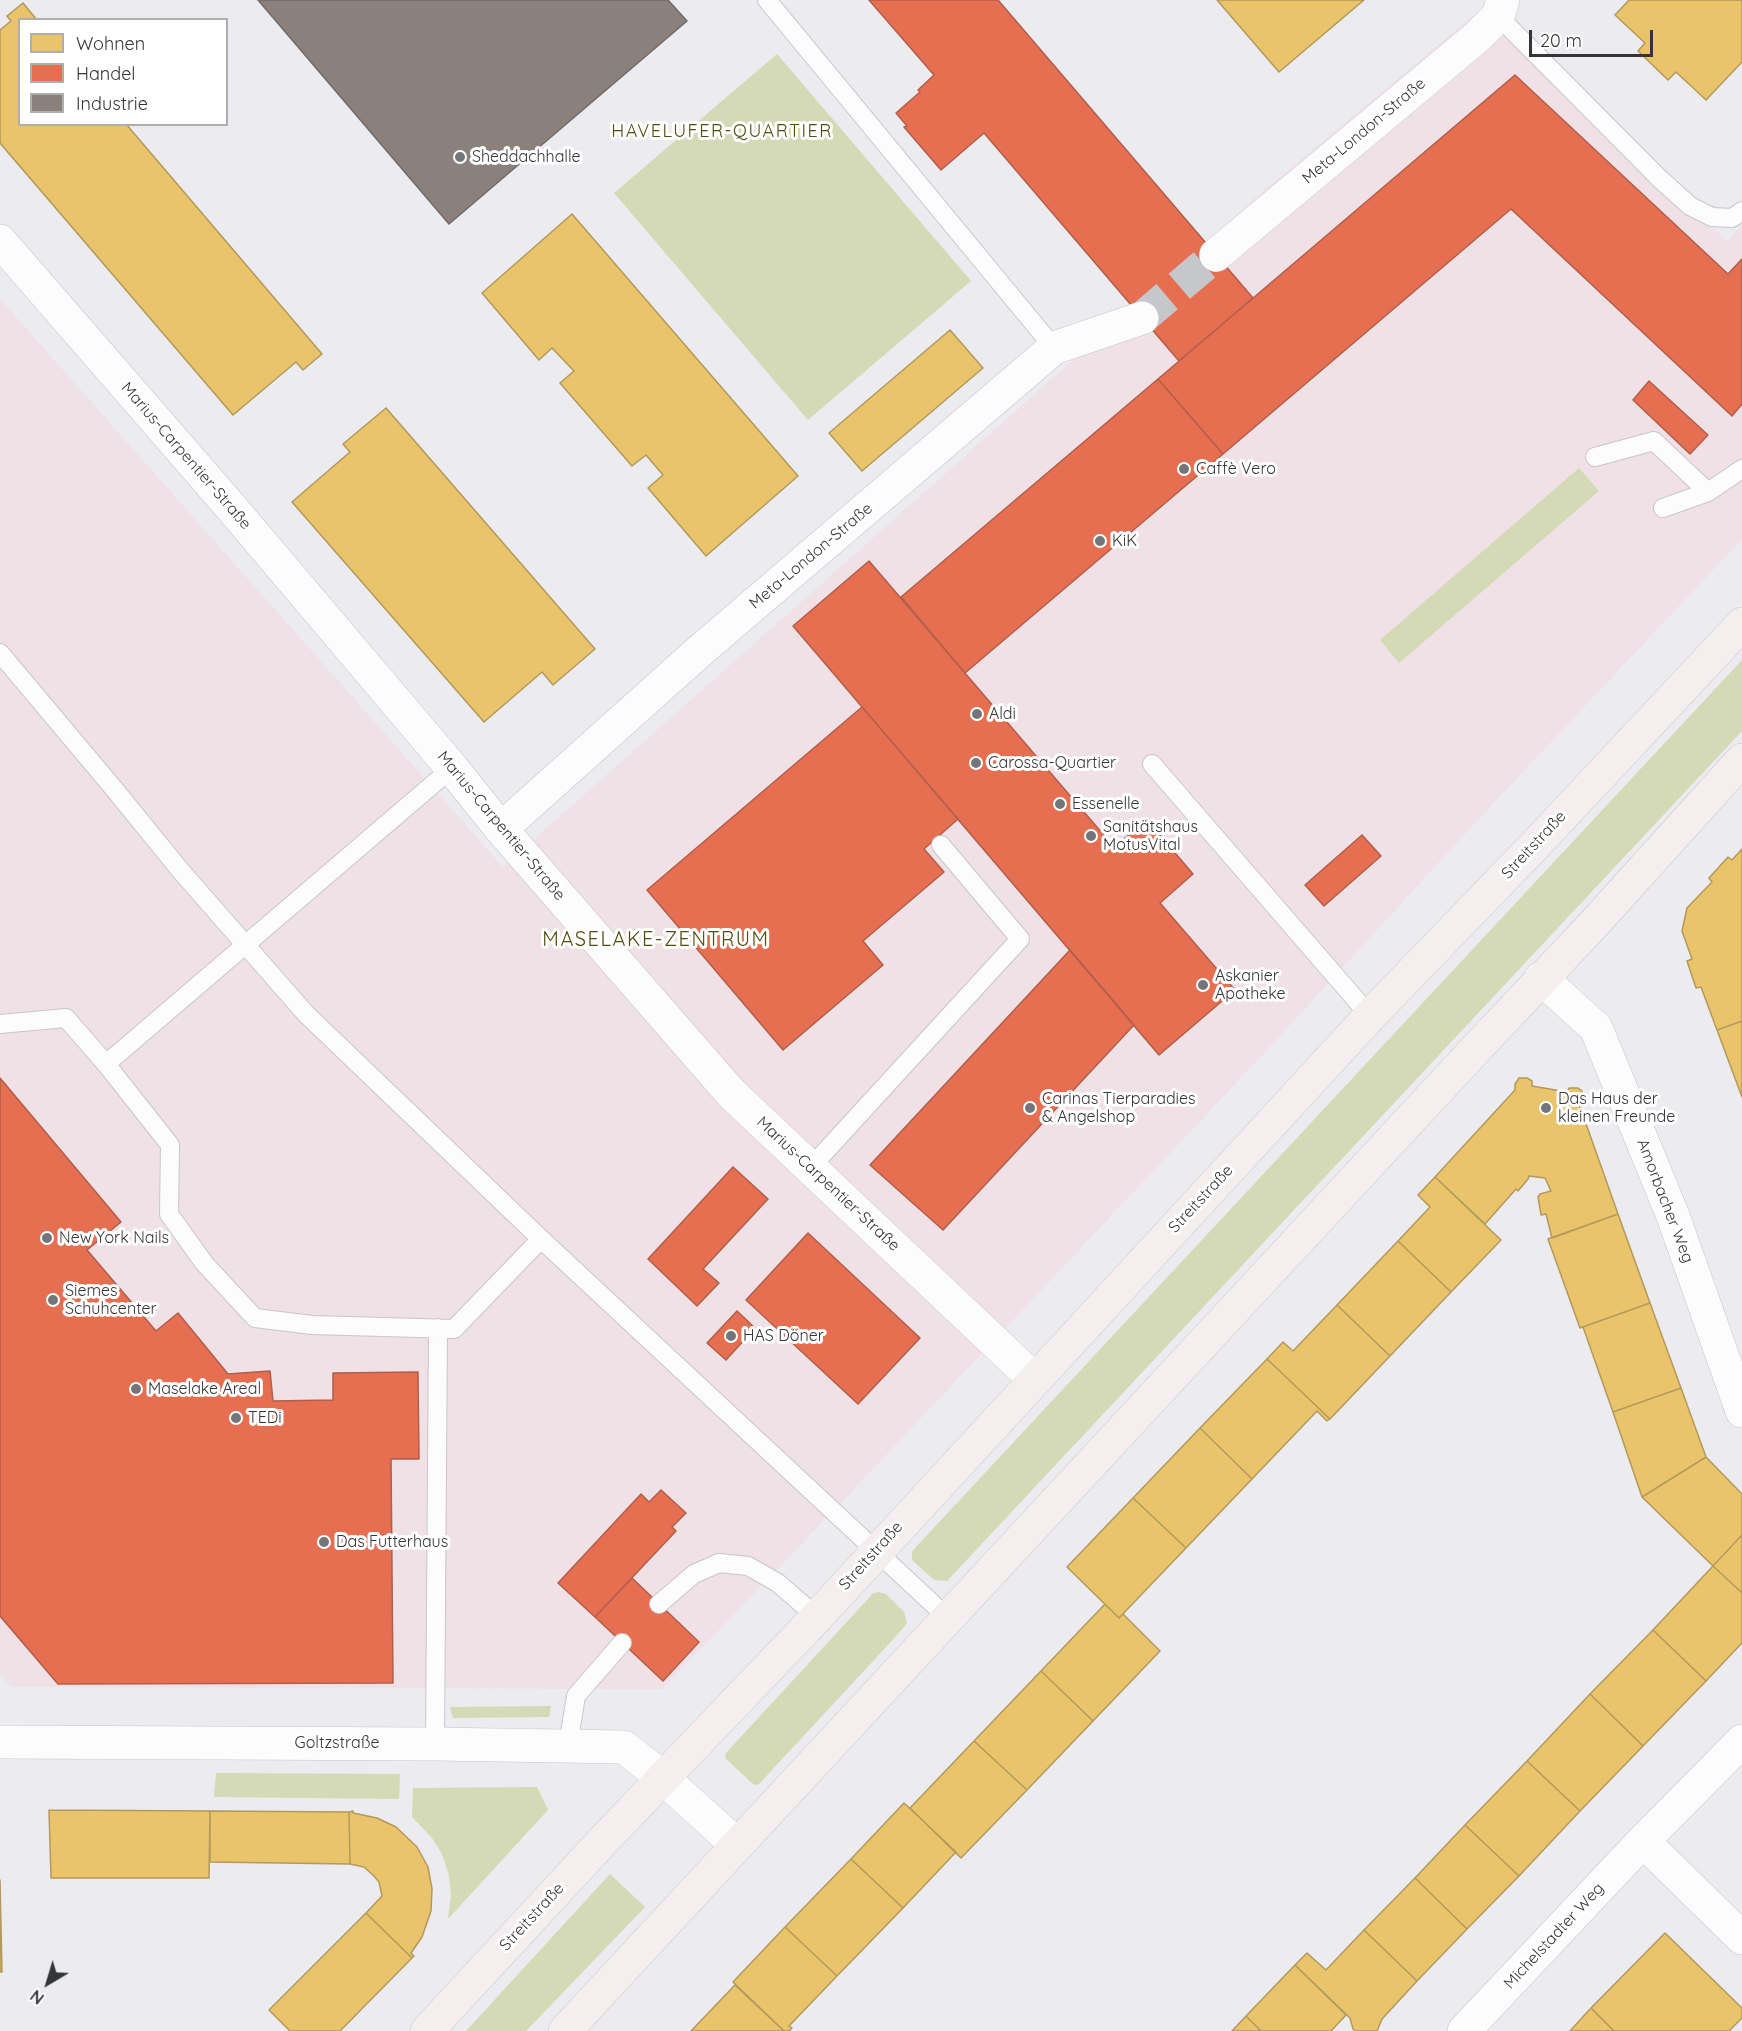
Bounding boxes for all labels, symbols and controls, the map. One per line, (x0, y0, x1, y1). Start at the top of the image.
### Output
legend (18, 18, 228, 126)
scale bar (1532, 18, 1656, 56)
text: 20 m (1540, 29, 1582, 52)
text: Wohnen (76, 32, 145, 55)
text: Handel (76, 62, 136, 85)
street label: Meta-London-Straße (1299, 74, 1429, 188)
text: Industrie (76, 92, 148, 115)
district label: HAVELUFER-QUARTIER (611, 121, 833, 143)
place label: Sheddachhalle (472, 147, 581, 167)
marker: Sheddachhalle (453, 150, 467, 164)
street label: Marius-Carpentier-Straße (117, 378, 255, 534)
place label: Caffè Vero (1196, 459, 1276, 479)
marker: Caffè Vero (1177, 462, 1191, 476)
street label: Meta-London-Straße (746, 499, 876, 613)
place label: KiK (1112, 531, 1137, 551)
marker: KiK (1093, 534, 1107, 548)
place label: Aldi (989, 704, 1016, 724)
marker: Aldi (970, 707, 984, 721)
street label: Marius-Carpentier-Straße (433, 748, 569, 904)
place label: Carossa-Quartier (988, 753, 1116, 773)
marker: Carossa-Quartier (969, 756, 983, 770)
place label: Essenelle (1072, 794, 1140, 814)
marker: Essenelle (1053, 797, 1067, 811)
street label: Streitstraße (1498, 807, 1570, 883)
place label: Sanitätshaus MotusVital (1103, 817, 1198, 855)
marker: Sanitätshaus MotusVital (1084, 829, 1098, 843)
district label: MASELAKE-ZENTRUM (542, 928, 770, 952)
place label: Askanier Apotheke (1215, 966, 1286, 1004)
marker: Askanier Apotheke (1196, 978, 1210, 992)
place label: Carinas Tierparadies & Angelshop (1042, 1089, 1196, 1127)
place label: Das Haus der kleinen Freunde (1558, 1089, 1675, 1127)
marker: Carinas Tierparadies & Angelshop (1023, 1101, 1037, 1115)
marker: Das Haus der kleinen Freunde (1539, 1101, 1553, 1115)
street label: Marius-Carpentier-Straße (752, 1113, 904, 1255)
street label: Amorbacher Weg (1633, 1136, 1697, 1266)
street label: Streitstraße (1165, 1161, 1237, 1237)
place label: New York Nails (59, 1228, 169, 1248)
marker: New York Nails (40, 1231, 54, 1245)
place label: Siemes Schuhcenter (65, 1281, 157, 1319)
marker: Siemes Schuhcenter (46, 1293, 60, 1307)
place label: HAS Döner (743, 1326, 824, 1346)
marker: HAS Döner (724, 1329, 738, 1343)
place label: Maselake Areal (148, 1379, 261, 1399)
marker: Maselake Areal (129, 1382, 143, 1396)
place label: TEDi (248, 1408, 282, 1428)
marker: TEDi (229, 1411, 243, 1425)
street label: Streitstraße (835, 1518, 907, 1594)
place label: Das Futterhaus (336, 1532, 448, 1552)
marker: Das Futterhaus (317, 1535, 331, 1549)
street label: Goltzstraße (295, 1733, 379, 1753)
street label: Streitstraße (496, 1879, 568, 1955)
street label: Michelstadter Weg (1500, 1879, 1608, 1993)
north arrow (18, 1953, 78, 2013)
text: N (26, 1986, 48, 2009)

